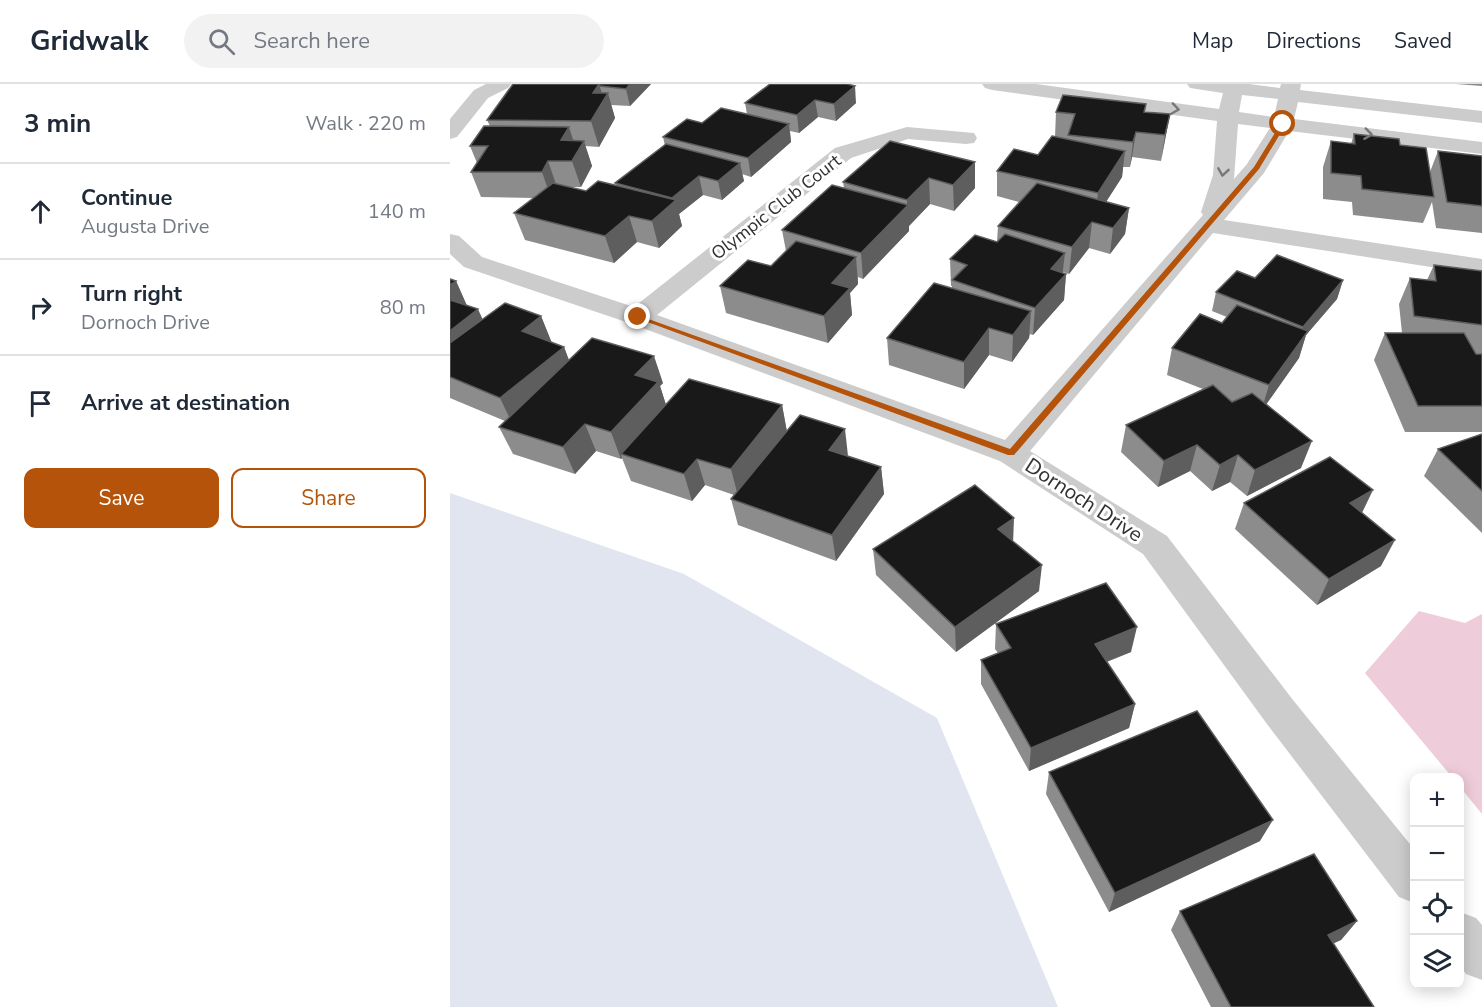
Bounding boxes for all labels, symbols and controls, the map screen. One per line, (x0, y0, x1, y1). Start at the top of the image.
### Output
search box (184, 14, 604, 68)
text: Gridwalk (30, 22, 148, 60)
icon: search (205, 25, 238, 58)
text: Search here (253, 26, 370, 56)
text: Map (1192, 27, 1233, 55)
text: Directions (1266, 27, 1361, 55)
text: Saved (1394, 27, 1452, 55)
one-way arrow (1170, 103, 1179, 115)
text: 3 min (24, 106, 91, 141)
text: Walk · 220 m (306, 110, 426, 137)
route start (1269, 110, 1295, 136)
one-way arrow (1363, 128, 1373, 140)
street label: Olympic Club Court (706, 148, 846, 265)
one-way arrow (1218, 167, 1230, 177)
text: Continue (81, 183, 172, 213)
icon: ahead (24, 195, 57, 228)
text: 140 m (368, 198, 426, 225)
text: Augusta Drive (81, 213, 209, 240)
text: Turn right (81, 279, 182, 309)
icon: right (24, 291, 57, 324)
text: 80 m (380, 294, 426, 321)
route end (624, 303, 650, 329)
text: Dornoch Drive (81, 309, 210, 336)
icon: arrive (24, 387, 57, 420)
text: Arrive at destination (81, 388, 290, 418)
street label: Dornoch Drive (1020, 451, 1148, 549)
button: Save (24, 468, 219, 528)
button: Share (231, 468, 426, 528)
map controls (1410, 773, 1464, 989)
button: + (1410, 773, 1464, 827)
button: − (1410, 827, 1464, 881)
button: locate (1410, 881, 1464, 935)
button: layers (1410, 935, 1464, 989)

